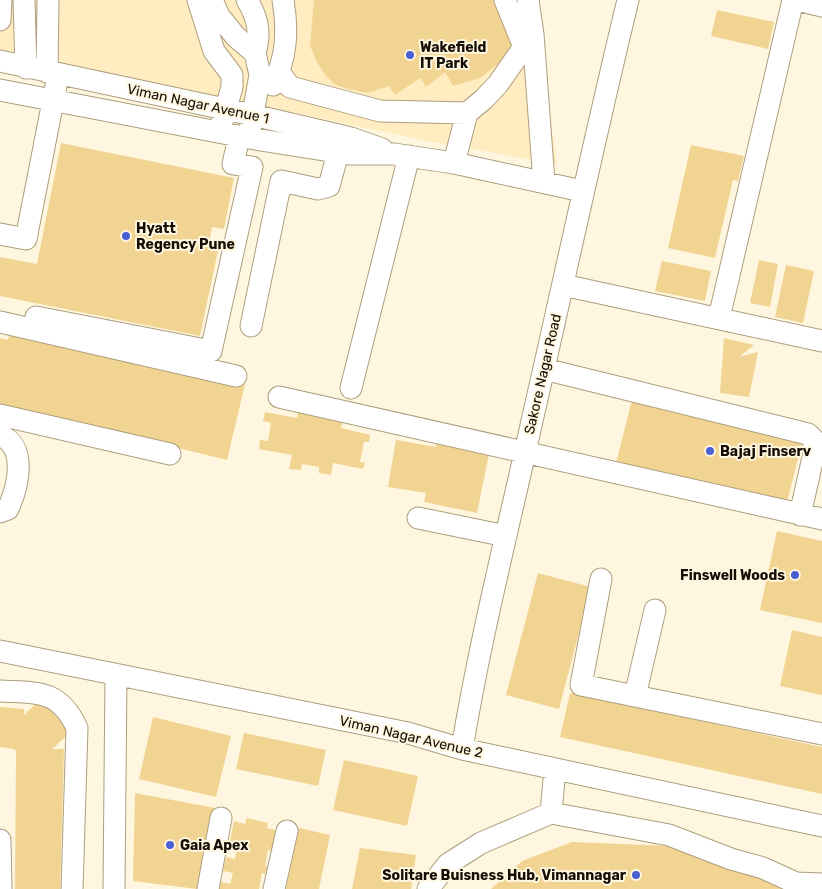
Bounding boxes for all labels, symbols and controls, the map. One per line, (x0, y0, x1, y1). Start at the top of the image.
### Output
place label: Wakefield IT Park (420, 39, 487, 72)
marker: Wakefield IT Park (404, 49, 416, 61)
street label: Viman Nagar Avenue 1 (125, 81, 271, 127)
place label: Hyatt Regency Pune (136, 220, 235, 253)
marker: Hyatt Regency Pune (120, 230, 132, 242)
street label: Sakore Nagar Road (521, 312, 565, 436)
place label: Bajaj Finserv (720, 443, 812, 460)
marker: Bajaj Finserv (704, 445, 716, 457)
place label: Finswell Woods (680, 567, 785, 584)
marker: Finswell Woods (789, 569, 801, 581)
street label: Viman Nagar Avenue 2 (338, 712, 484, 762)
place label: Gaia Apex (180, 837, 249, 854)
marker: Gaia Apex (164, 839, 176, 851)
place label: Solitare Buisness Hub, Vimannagar (382, 867, 627, 884)
marker: Solitare Buisness Hub, Vimannagar (630, 869, 642, 881)

